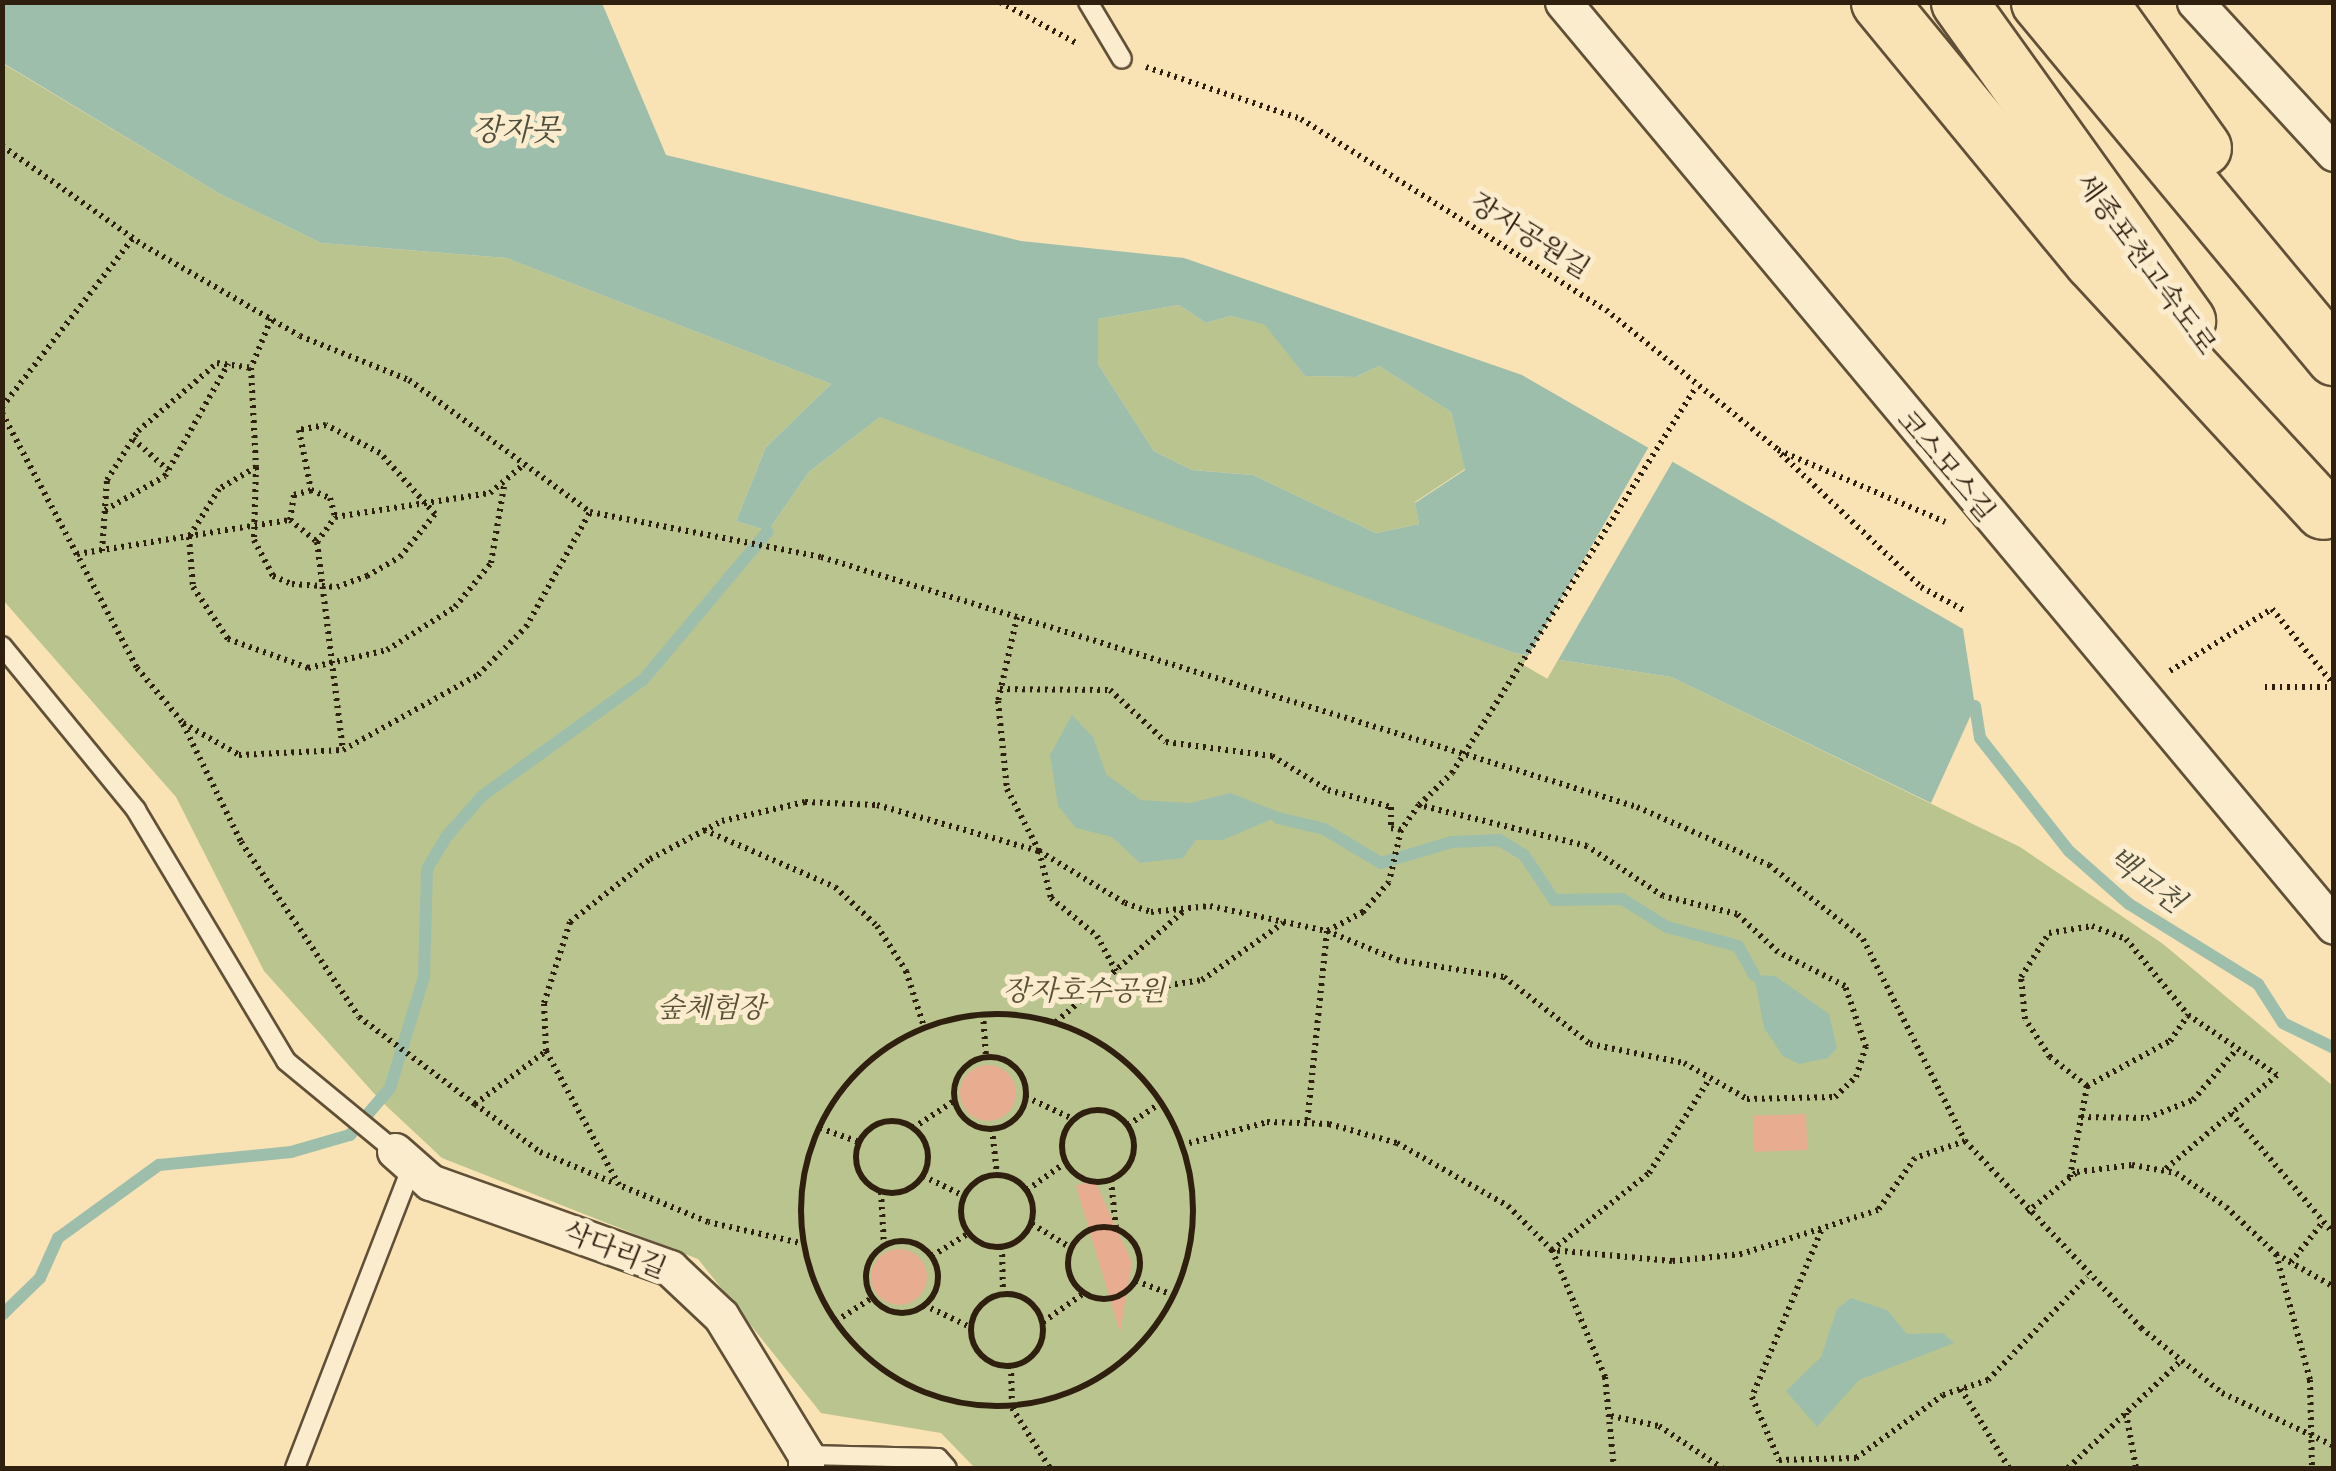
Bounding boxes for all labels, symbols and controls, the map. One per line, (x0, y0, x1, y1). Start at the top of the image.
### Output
water label: 장자못 (473, 112, 559, 148)
street label: 세종포천고속도로 (2069, 167, 2223, 361)
street label: 장자공원길 (1464, 186, 1596, 286)
street label: 코스모스길 (1890, 403, 2002, 529)
water label: 백교천 (2100, 839, 2192, 921)
park label: 장자호수공원 (1003, 974, 1165, 1008)
park label: 숲체험장 (657, 991, 765, 1025)
street label: 삭다리길 (559, 1214, 671, 1286)

